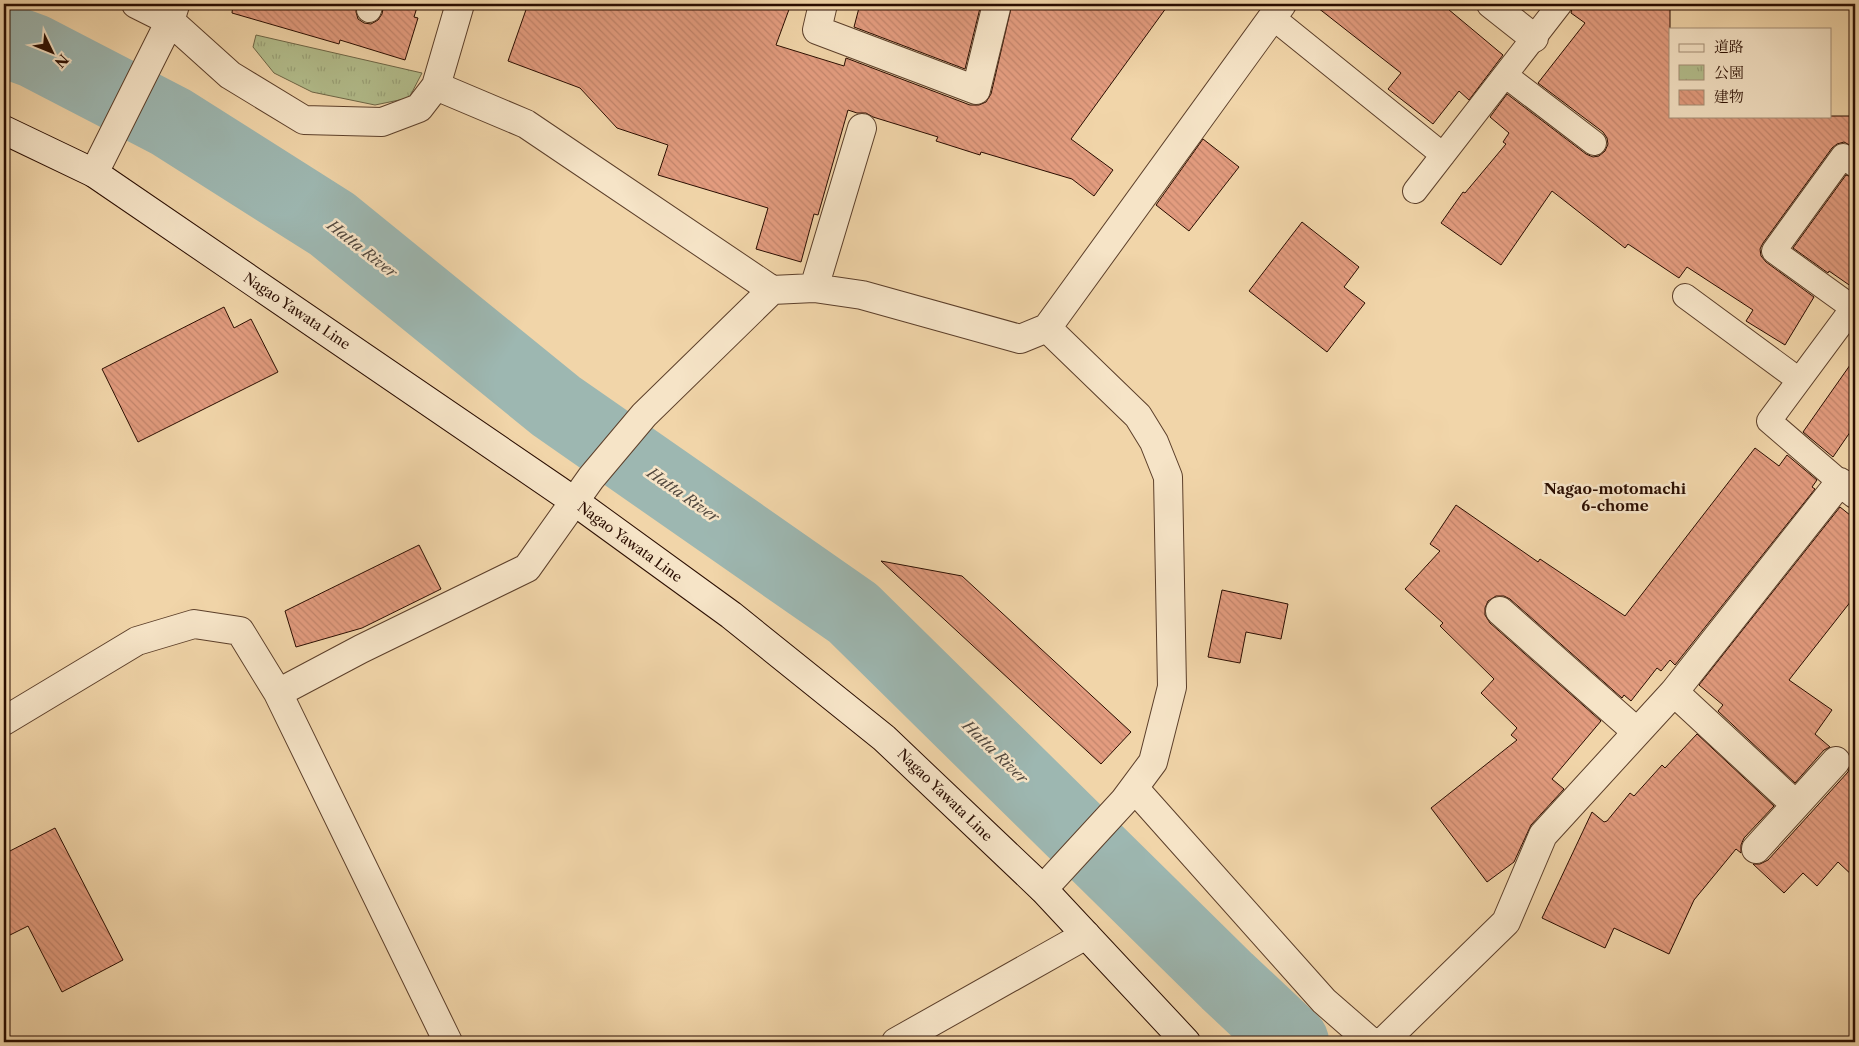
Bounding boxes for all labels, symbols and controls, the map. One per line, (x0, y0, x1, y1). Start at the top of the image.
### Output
north arrow (28, 28, 78, 78)
legend (1669, 28, 1832, 118)
text: 道路 (1714, 37, 1744, 56)
text: N (51, 50, 72, 71)
text: 公園 (1714, 63, 1744, 82)
text: 建物 (1714, 87, 1744, 106)
water label: Hatta River (323, 215, 402, 282)
street label: Nagao Yawata Line (240, 269, 354, 354)
water label: Hatta River (643, 462, 724, 527)
district label: Nagao-motomachi 6-chome (1544, 479, 1687, 515)
street label: Nagao Yawata Line (574, 498, 686, 586)
water label: Hatta River (958, 715, 1033, 788)
street label: Nagao Yawata Line (894, 745, 996, 845)

